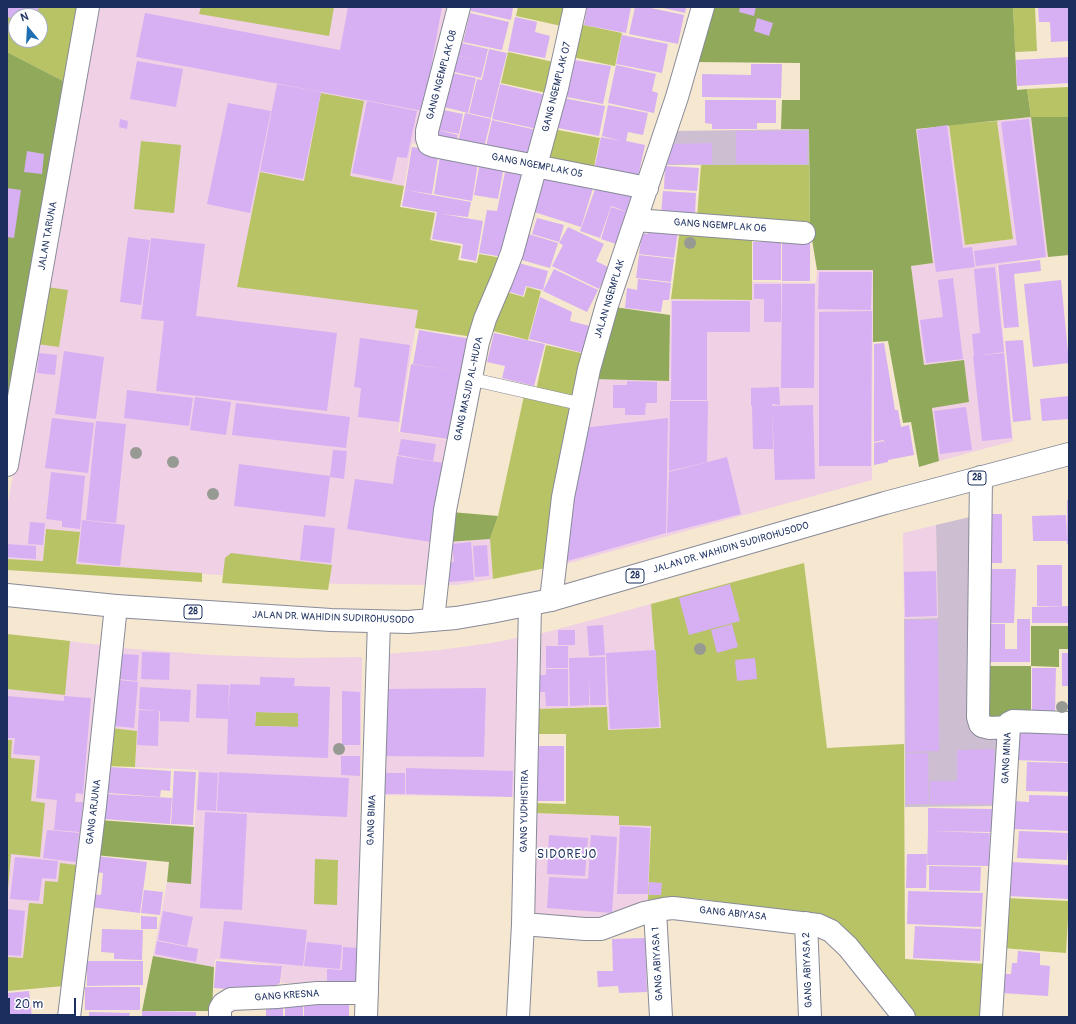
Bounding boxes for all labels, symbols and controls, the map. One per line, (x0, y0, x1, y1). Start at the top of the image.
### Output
north arrow (8, 8, 48, 48)
text: N (19, 10, 30, 24)
street label: GANG NGEMPLAK 08 (424, 29, 460, 121)
street label: GANG NGEMPLAK 07 (540, 41, 574, 133)
street label: GANG NGEMPLAK 05 (490, 151, 584, 181)
street label: JALAN TARUNA (36, 201, 60, 271)
street label: GANG NGEMPLAK 06 (673, 217, 767, 235)
street label: JALAN NGEMPLAK (592, 258, 628, 340)
street label: GANG MASJID AL-HUDA (452, 336, 486, 442)
road number: 28 (968, 471, 986, 485)
street label: JALAN DR. WAHIDIN SUDIROHUSODO (652, 520, 810, 576)
road number: 28 (626, 569, 644, 583)
road number: 28 (184, 605, 202, 619)
street label: JALAN DR. WAHIDIN SUDIROHUSODO (252, 609, 414, 627)
street label: GANG MINA (1000, 732, 1014, 784)
street label: GANG YUDHISTIRA (518, 769, 532, 853)
street label: GANG ARJUNA (84, 779, 104, 845)
street label: GANG BIMA (365, 794, 379, 846)
district label: SIDOREJO (537, 848, 597, 862)
street label: GANG ABIYASA (699, 904, 767, 924)
street label: GANG ABIYASA 1 (650, 927, 666, 1001)
street label: GANG ABIYASA 2 (801, 932, 815, 1008)
street label: GANG KRESNA (254, 988, 320, 1004)
scale bar (10, 990, 78, 1016)
text: 20 m (15, 997, 43, 1012)

